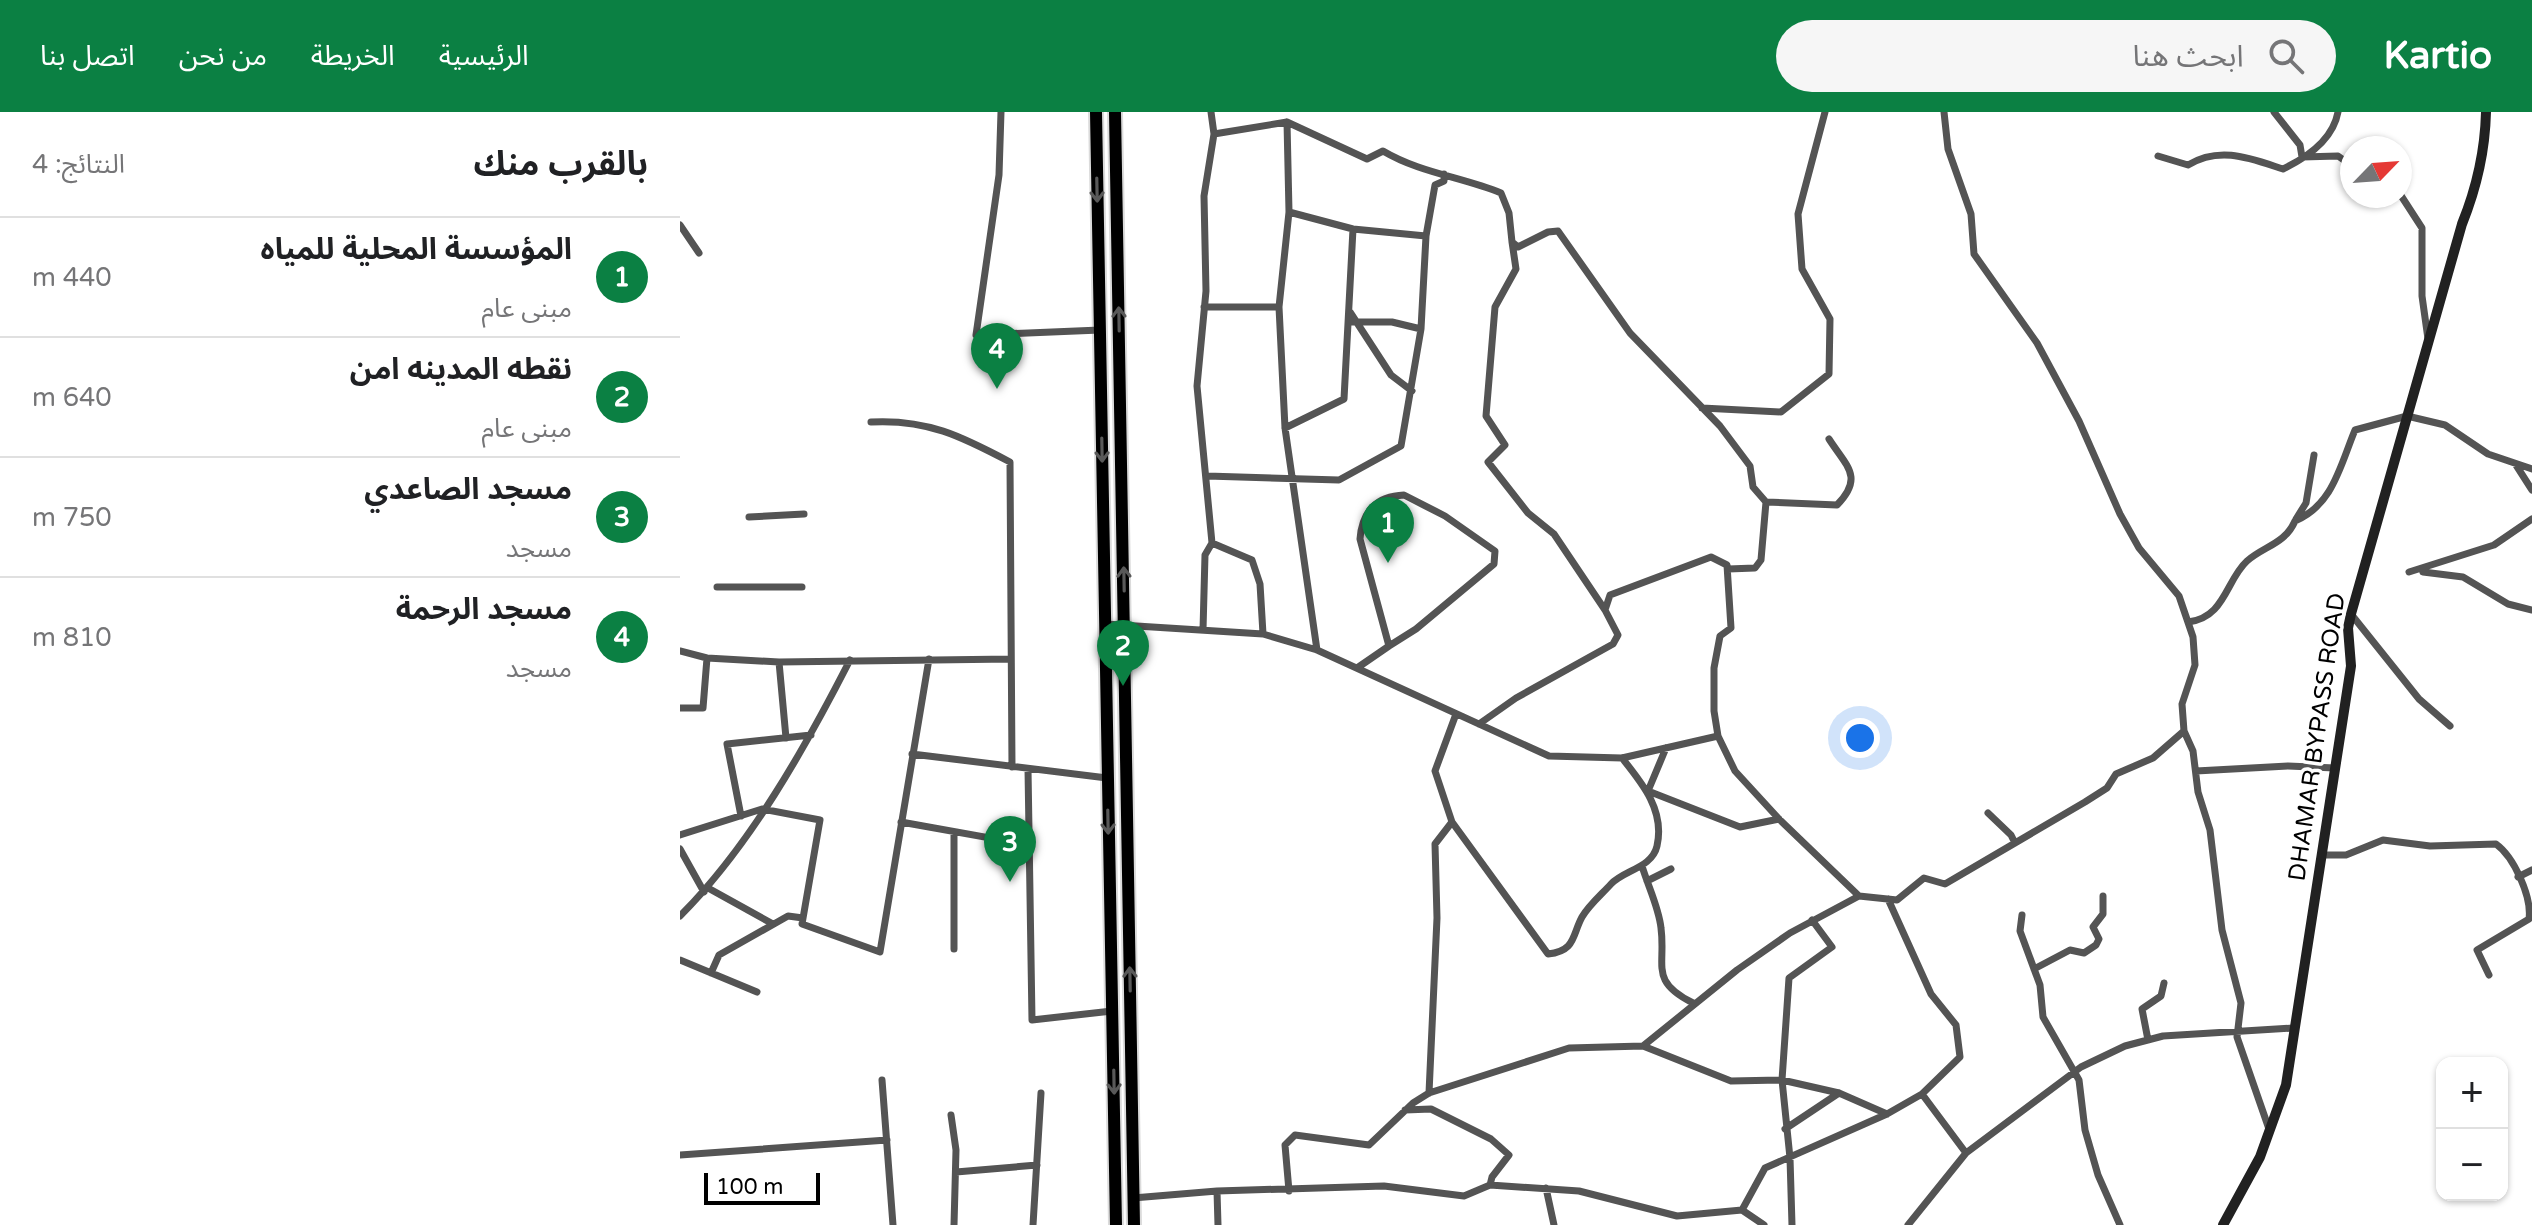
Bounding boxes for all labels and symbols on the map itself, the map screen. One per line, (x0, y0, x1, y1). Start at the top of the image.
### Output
north arrow (2340, 136, 2412, 208)
one-way arrow (1090, 176, 1105, 203)
one-way arrow (1111, 306, 1127, 333)
pin: 4 (971, 323, 1023, 389)
one-way arrow (1094, 436, 1110, 463)
pin: 1 (1362, 497, 1414, 563)
one-way arrow (1116, 566, 1131, 593)
street label: DHAMAR BYPASS ROAD (2282, 591, 2352, 883)
pin: 2 (1097, 620, 1149, 686)
your location (1840, 718, 1880, 758)
one-way arrow (1101, 808, 1116, 835)
pin: 3 (984, 816, 1036, 882)
one-way arrow (1122, 966, 1137, 993)
one-way arrow (1106, 1068, 1121, 1095)
scale bar (704, 1169, 820, 1205)

